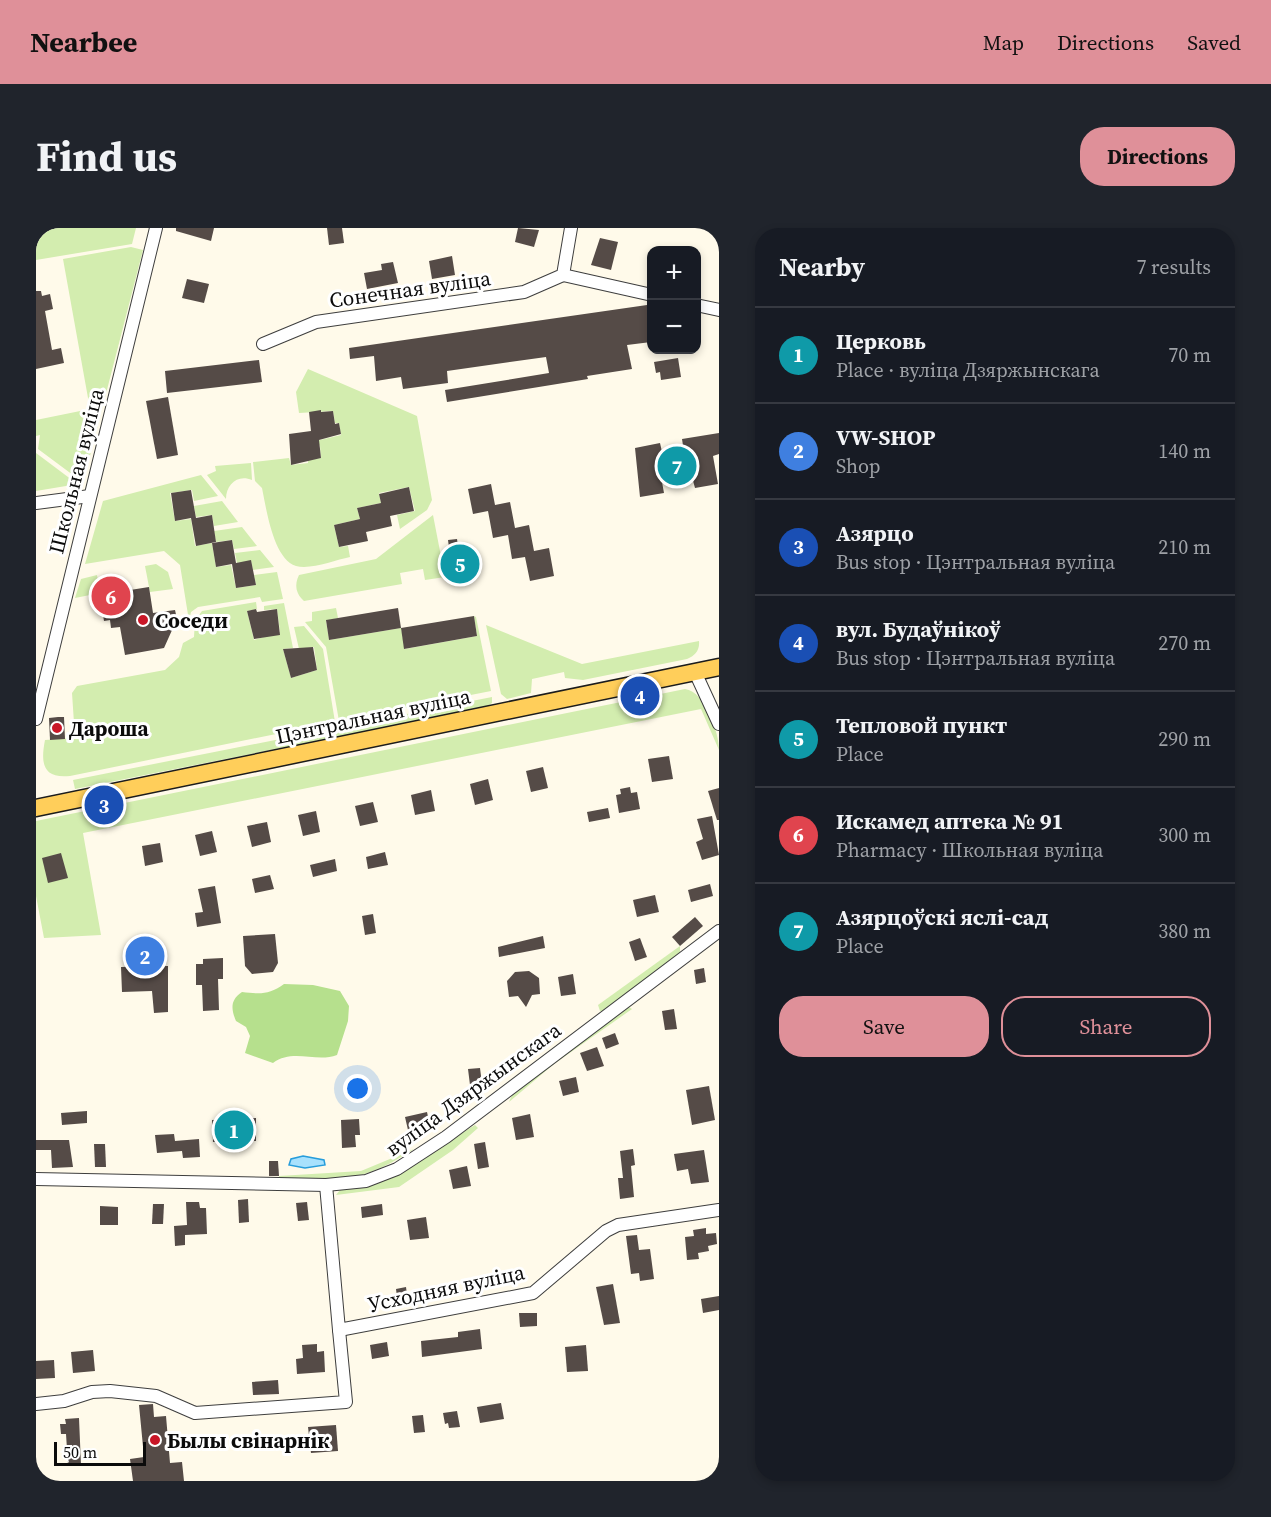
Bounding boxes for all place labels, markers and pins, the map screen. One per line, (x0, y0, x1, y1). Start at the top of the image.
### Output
pin: 7 (658, 444, 696, 488)
pin: 5 (440, 542, 480, 586)
pin: 6 (92, 574, 130, 619)
place label: Соседи (155, 606, 228, 635)
marker: Соседи (136, 613, 150, 627)
pin: 4 (620, 674, 660, 718)
place label: Дароша (69, 714, 149, 743)
marker: Дароша (50, 721, 64, 735)
pin: 3 (84, 782, 124, 828)
pin: 2 (126, 934, 164, 978)
pin: 1 (214, 1108, 254, 1152)
place label: Былы свінарнік (167, 1426, 330, 1455)
marker: Былы свінарнік (148, 1433, 162, 1447)

